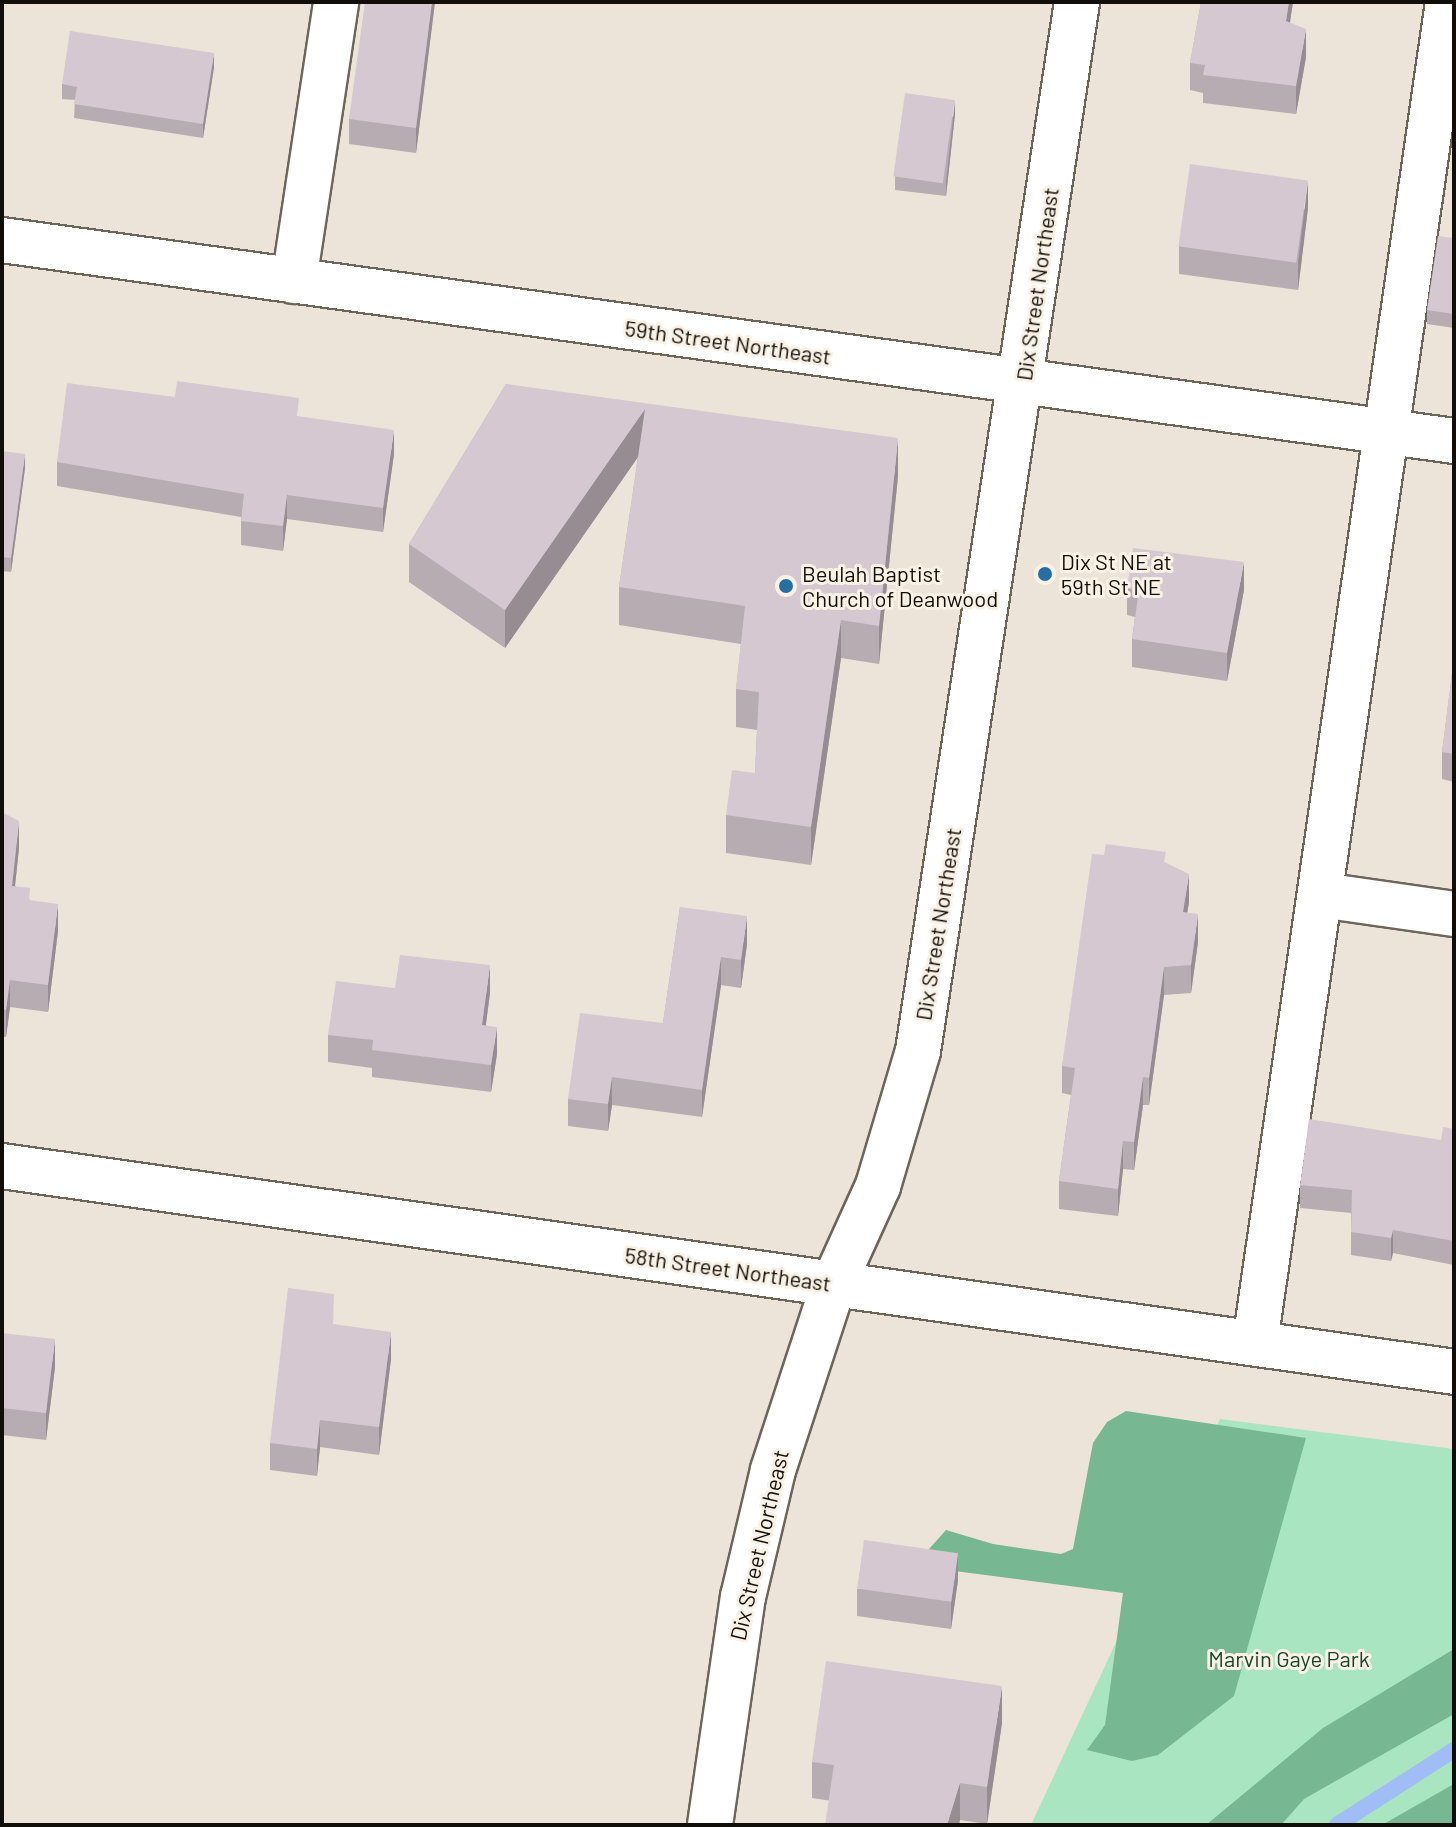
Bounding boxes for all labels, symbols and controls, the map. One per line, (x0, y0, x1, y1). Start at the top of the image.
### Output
street label: Dix Street Northeast (1010, 186, 1064, 382)
street label: 59th Street Northeast (623, 314, 833, 370)
place label: Dix St NE at 59th St NE (1061, 548, 1172, 600)
place label: Beulah Baptist Church of Deanwood (802, 560, 998, 612)
marker: Dix St NE at 59th St NE (1036, 565, 1054, 583)
marker: Beulah Baptist Church of Deanwood (777, 577, 795, 595)
street label: Dix Street Northeast (910, 826, 966, 1022)
street label: 58th Street Northeast (623, 1241, 833, 1297)
street label: Dix Street Northeast (724, 1447, 794, 1643)
park label: Marvin Gaye Park (1208, 1646, 1370, 1672)

